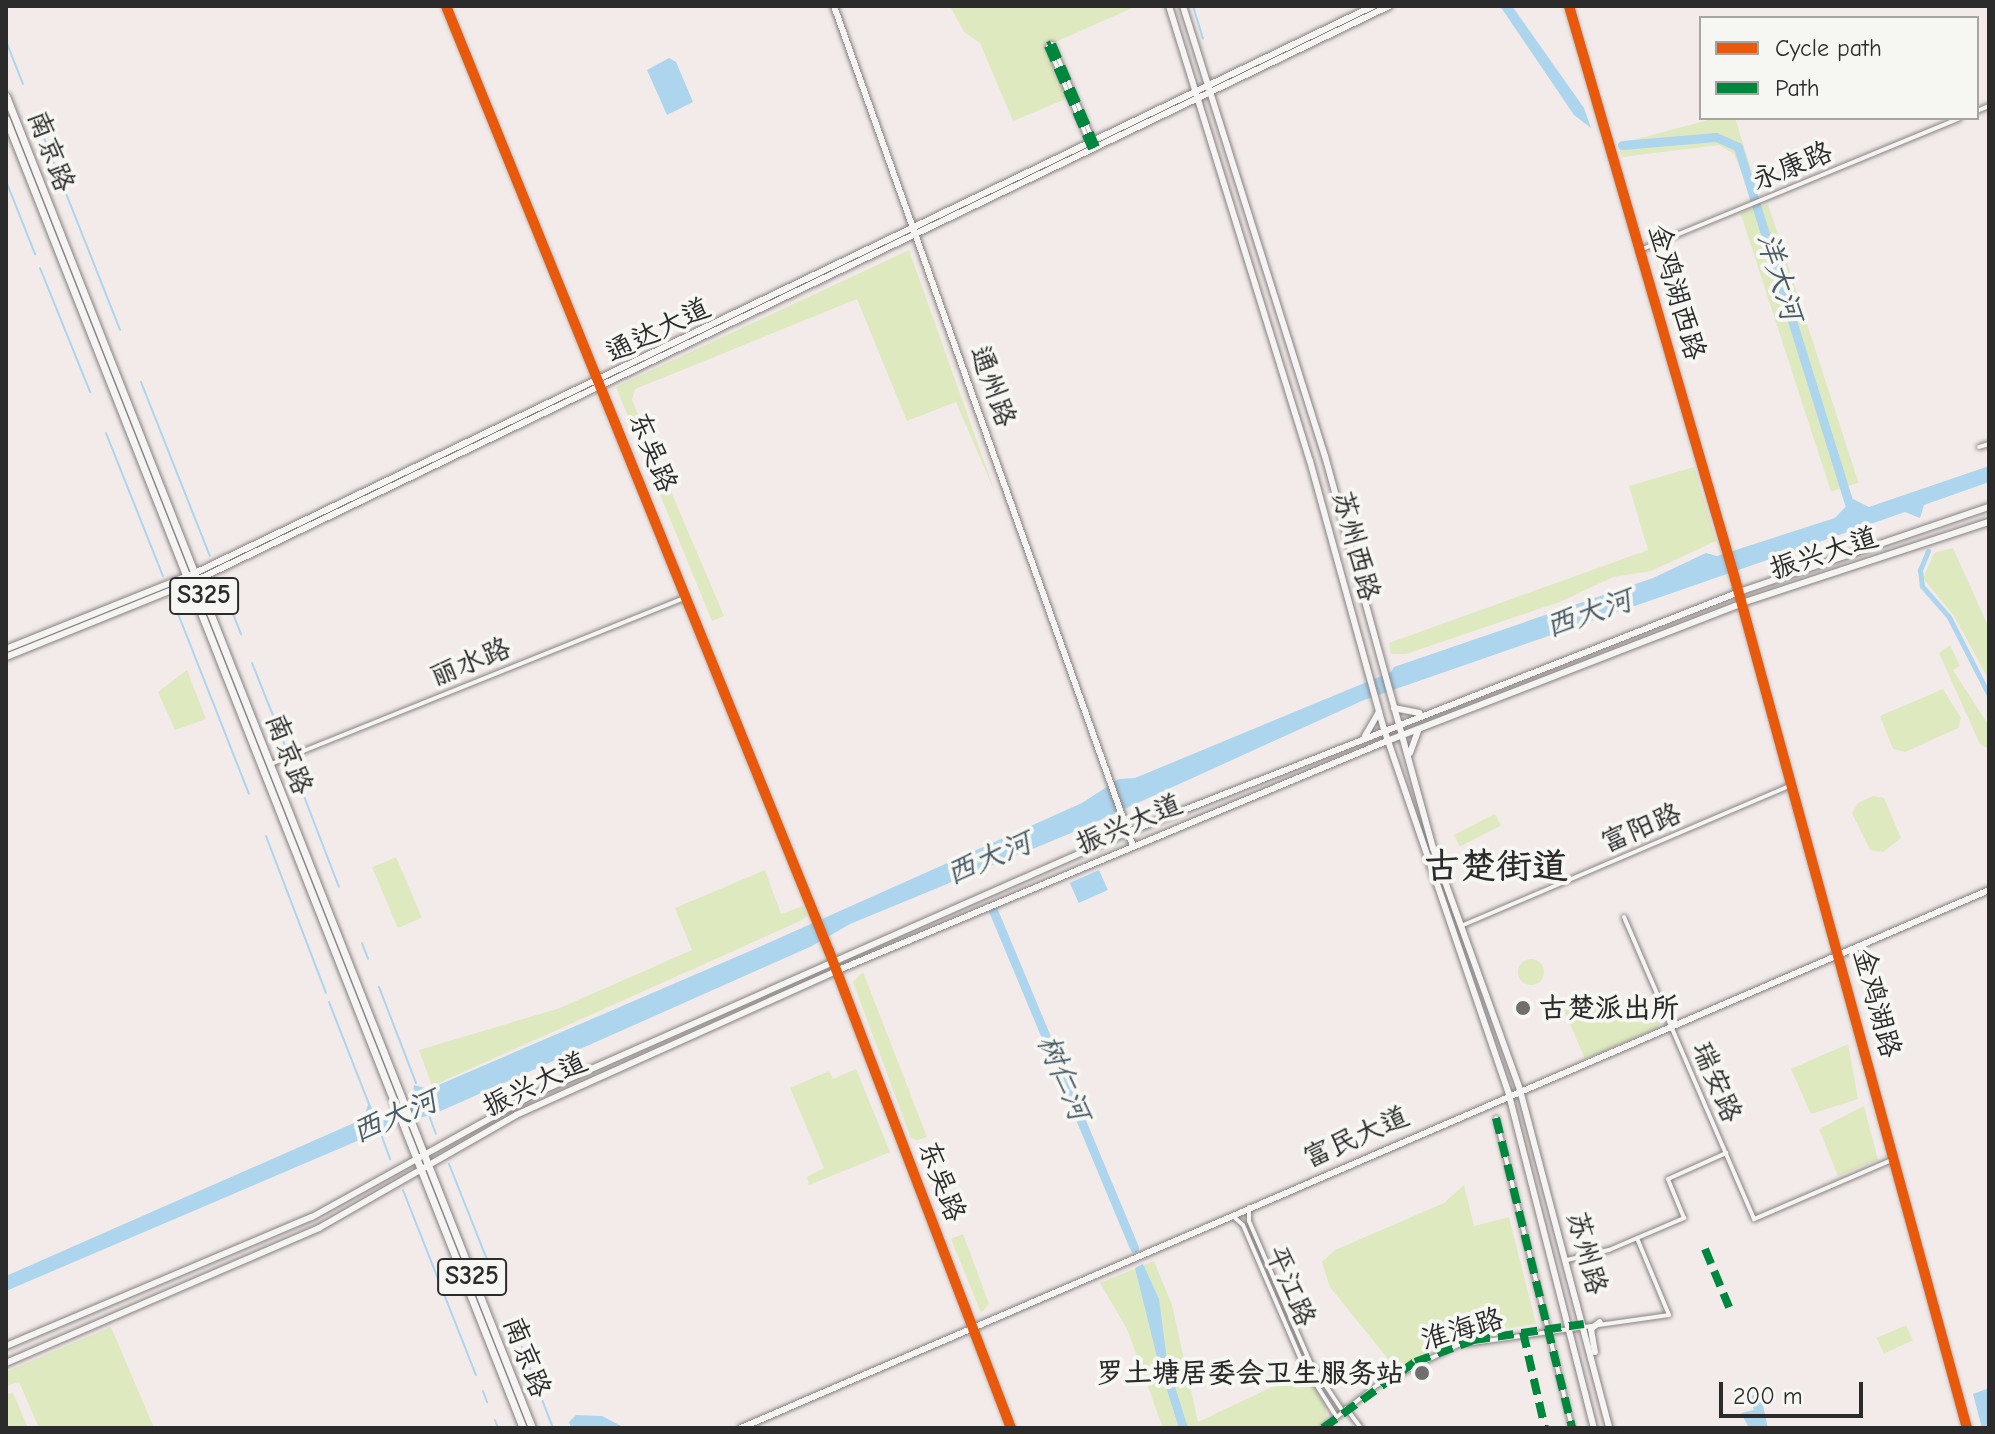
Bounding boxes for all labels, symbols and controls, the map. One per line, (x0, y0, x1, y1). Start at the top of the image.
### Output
legend (1699, 16, 1979, 120)
text: Cycle path (1775, 34, 1882, 62)
text: Path (1775, 74, 1820, 102)
street label: 南京路 (20, 106, 82, 196)
street label: 永康路 (1747, 135, 1837, 197)
street label: 金鸡湖西路 (1642, 220, 1712, 364)
water label: 洋大河 (1749, 229, 1809, 325)
street label: 通达大道 (600, 290, 716, 370)
street label: 通州路 (963, 341, 1023, 431)
street label: 东吴路 (622, 407, 684, 497)
street label: 苏州西路 (1325, 488, 1387, 604)
street label: 振兴大道 (1766, 520, 1882, 586)
road number: S325 (168, 574, 240, 618)
water label: 西大河 (1541, 582, 1637, 646)
street label: 丽水路 (425, 631, 515, 693)
street label: 南京路 (258, 709, 320, 799)
street label: 振兴大道 (1071, 787, 1187, 861)
street label: 富阳路 (1596, 796, 1686, 860)
water label: 西大河 (941, 825, 1037, 893)
district label: 古楚街道 (1424, 845, 1568, 889)
street label: 金鸡湖路 (1846, 945, 1908, 1061)
place label: 古楚派出所 (1539, 991, 1679, 1025)
marker: 古楚派出所 (1514, 999, 1532, 1017)
water label: 树仁河 (1029, 1030, 1097, 1126)
street label: 瑞安路 (1685, 1037, 1749, 1127)
street label: 振兴大道 (477, 1044, 593, 1124)
water label: 西大河 (347, 1083, 443, 1151)
street label: 富民大道 (1298, 1099, 1414, 1175)
street label: 东吴路 (911, 1136, 973, 1226)
street label: 苏州路 (1560, 1208, 1614, 1298)
street label: 平江路 (1259, 1241, 1323, 1331)
road number: S325 (436, 1255, 508, 1299)
street label: 淮海路 (1417, 1301, 1507, 1357)
street label: 南京路 (496, 1312, 558, 1402)
place label: 罗土塘居委会卫生服务站 (1096, 1356, 1404, 1390)
marker: 罗土塘居委会卫生服务站 (1411, 1362, 1433, 1384)
scale bar (1723, 1366, 1867, 1416)
text: 200 m (1733, 1382, 1803, 1410)

